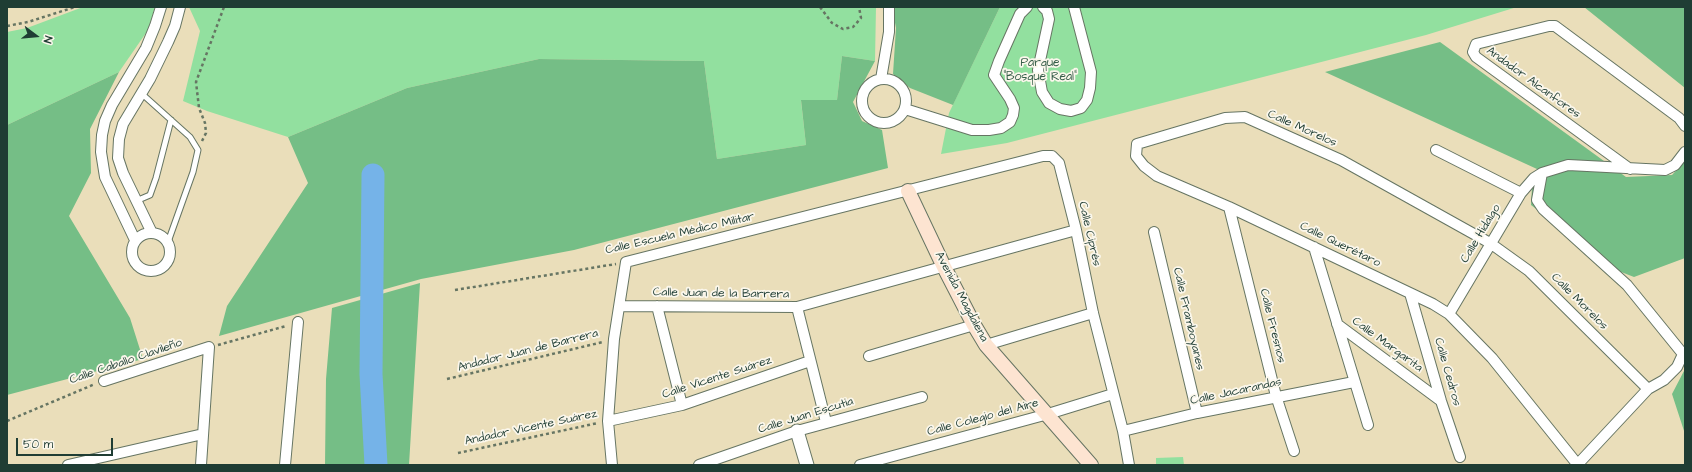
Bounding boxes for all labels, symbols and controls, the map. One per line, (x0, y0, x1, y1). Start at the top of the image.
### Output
north arrow (16, 16, 56, 56)
text: N (40, 34, 56, 45)
street label: Andador Alcanfores (1483, 44, 1583, 122)
park label: Parque "Bosque Real" (1003, 56, 1077, 84)
street label: Calle Morelos (1265, 107, 1339, 151)
street label: Calle Ciprés (1075, 200, 1103, 268)
street label: Calle Hidalgo (1458, 202, 1504, 266)
street label: Calle Escuela Médico Militar (604, 210, 756, 258)
street label: Calle Querétaro (1297, 219, 1383, 271)
street label: Avenida Magdalena (931, 249, 991, 345)
street label: Calle Framboyanes (1169, 266, 1207, 372)
street label: Calle Morelos (1548, 271, 1610, 333)
street label: Calle Juan de la Barrera (653, 286, 789, 302)
street label: Calle Fresnos (1256, 287, 1288, 365)
street label: Calle Margarita (1349, 314, 1425, 376)
street label: Andador Juan de Barrera (456, 327, 600, 375)
street label: Calle Caballo Clavileño (68, 336, 184, 388)
street label: Calle Cedros (1430, 336, 1464, 408)
street label: Calle Vicente Suárez (660, 354, 774, 402)
street label: Calle Jacarandas (1189, 375, 1283, 409)
street label: Calle Juan Escutia (757, 395, 855, 437)
street label: Calle Colegio del Aire (926, 396, 1040, 440)
street label: Andador Vicente Suárez (464, 407, 598, 449)
scale bar (18, 430, 115, 456)
text: 50 m (23, 436, 53, 453)

